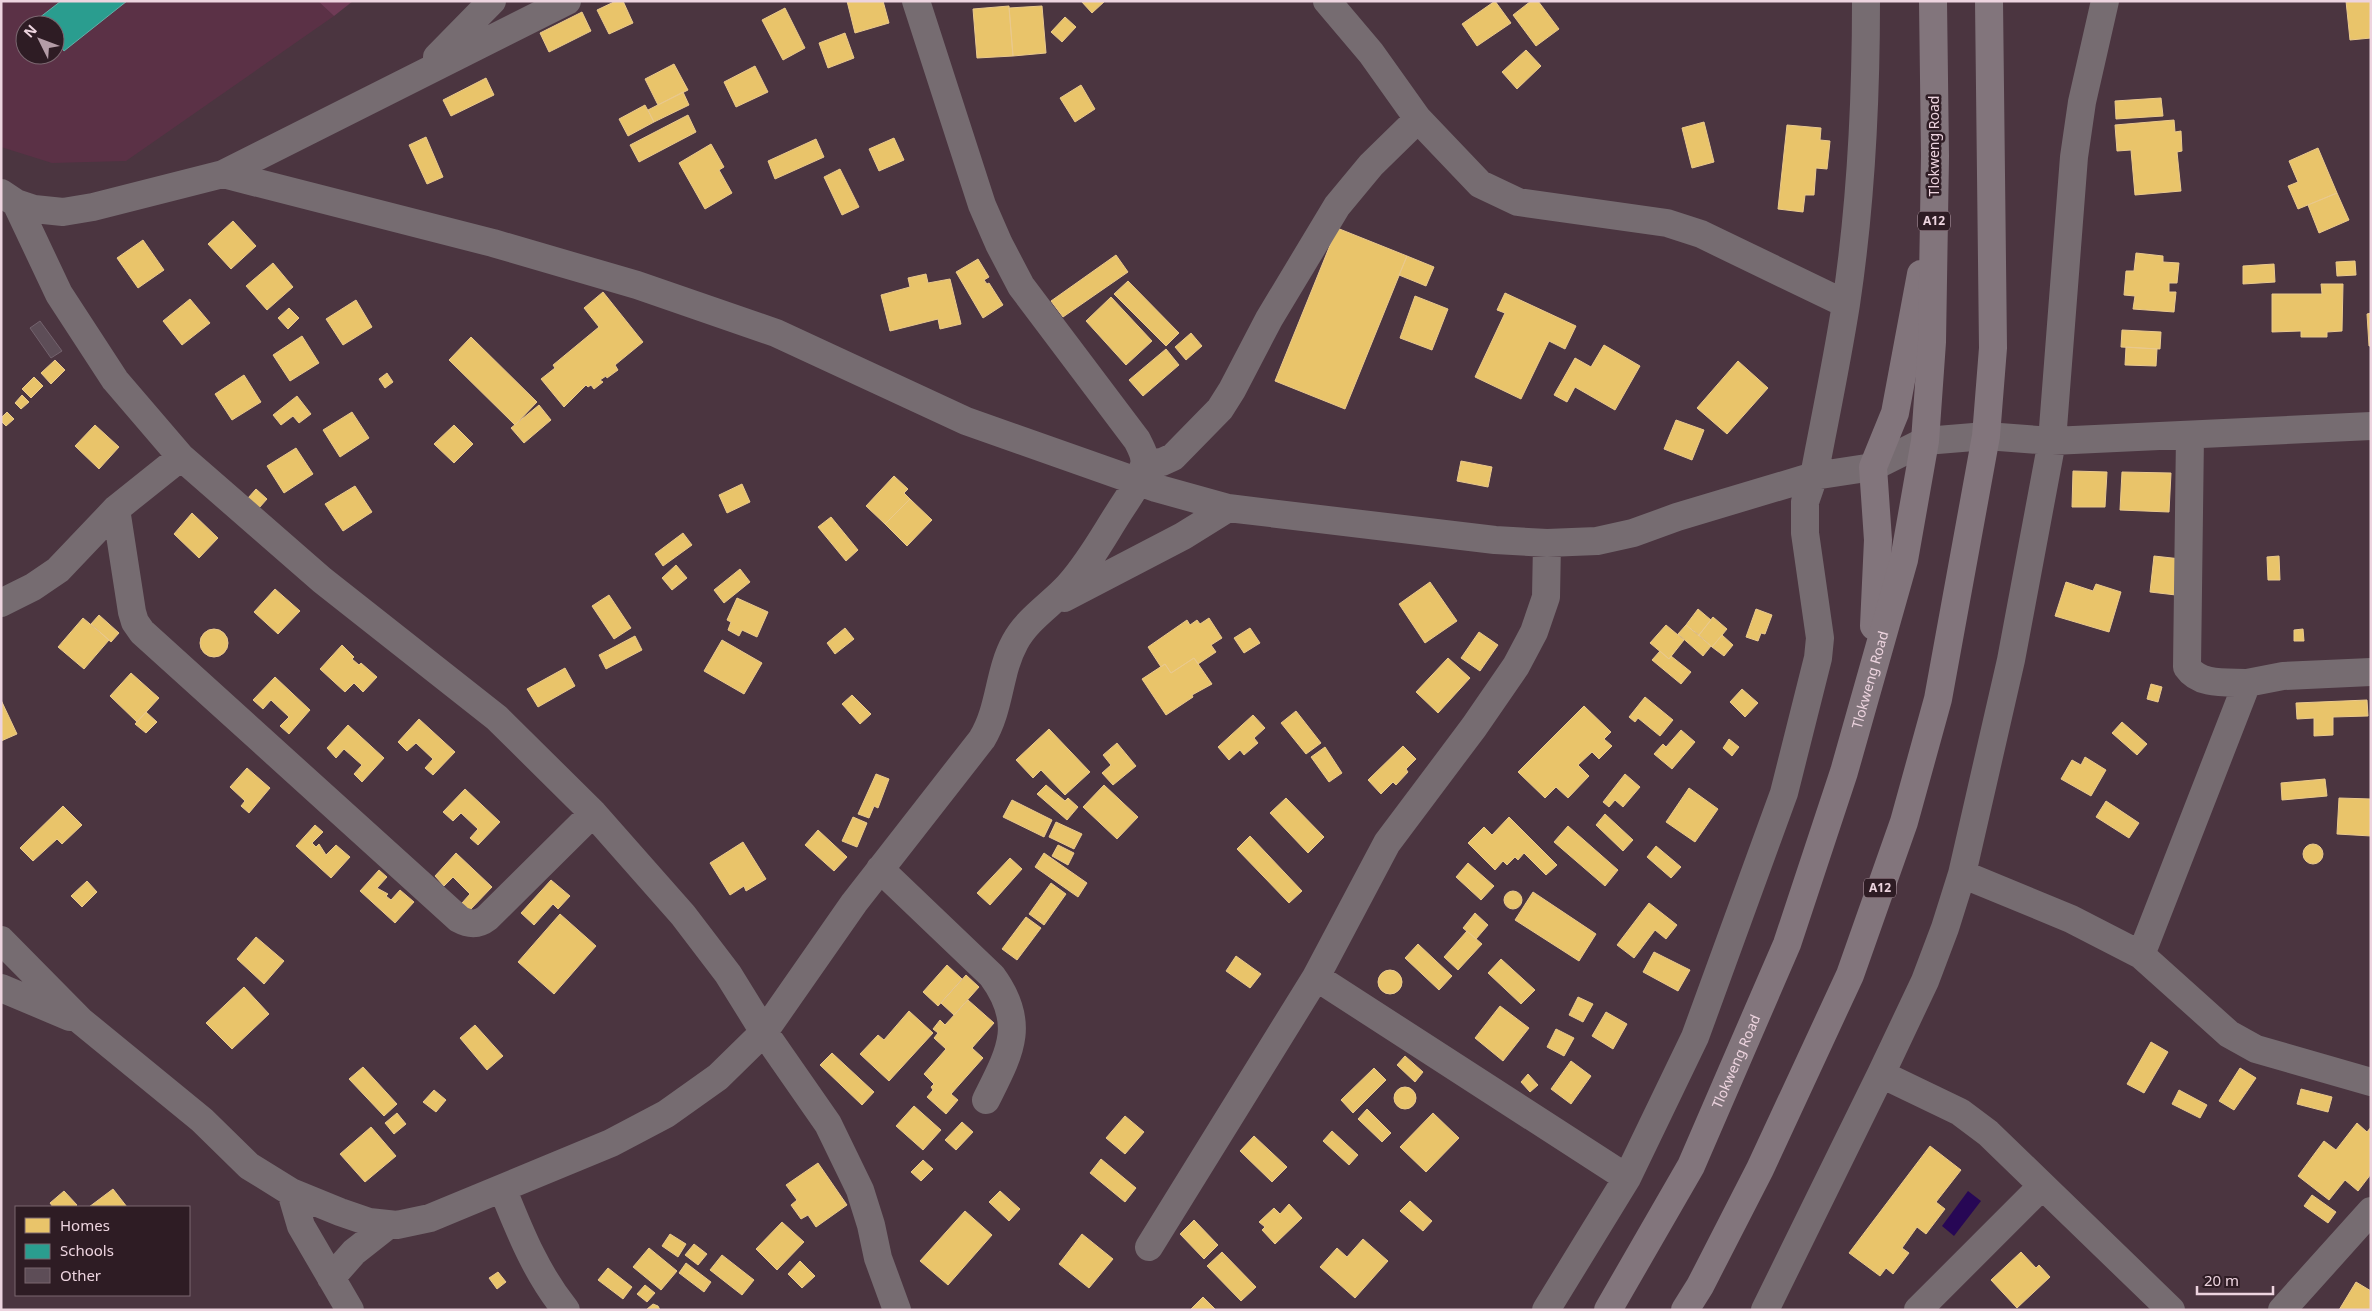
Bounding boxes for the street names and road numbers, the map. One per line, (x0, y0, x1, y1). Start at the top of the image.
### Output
street label: Tlokweng Road (1924, 96, 1943, 196)
road number: A12 (1918, 212, 1950, 230)
street label: Tlokweng Road (1847, 629, 1892, 731)
road number: A12 (1864, 878, 1896, 898)
street label: Tlokweng Road (1707, 1011, 1764, 1111)

